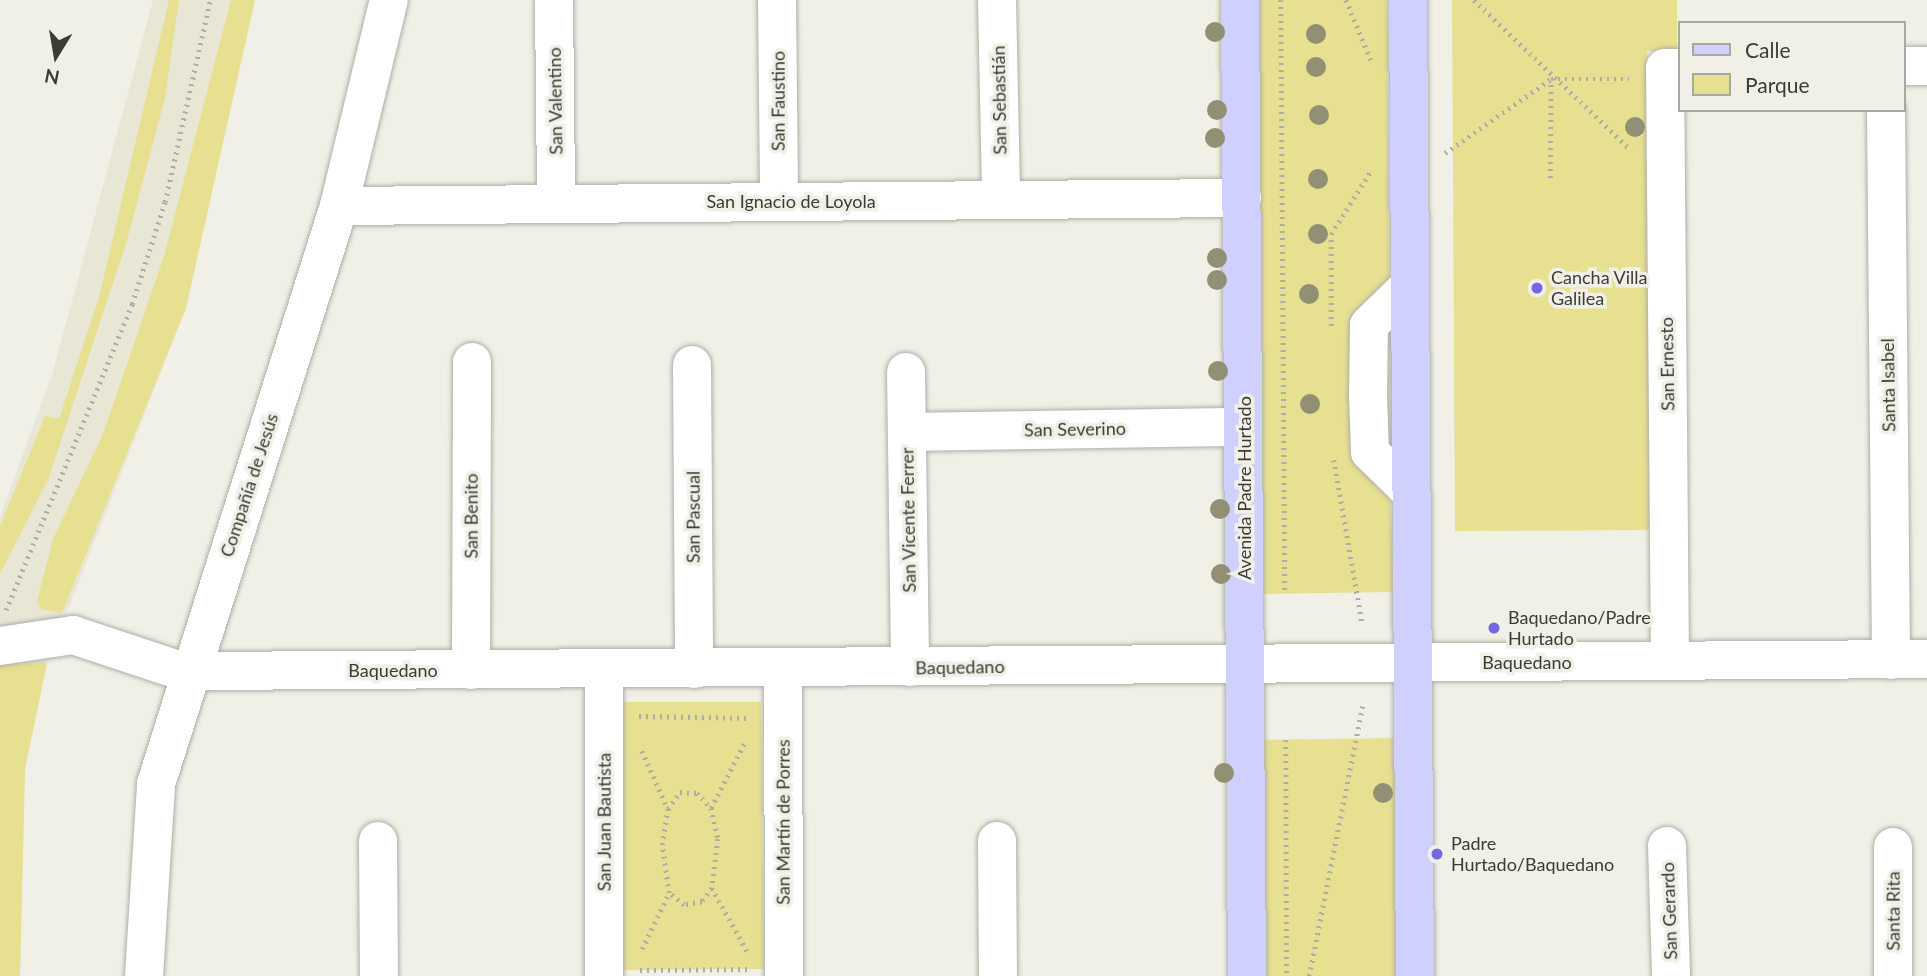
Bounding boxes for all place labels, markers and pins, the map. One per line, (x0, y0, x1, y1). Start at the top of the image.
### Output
place label: Cancha Villa Galilea (1551, 267, 1648, 310)
marker: Cancha Villa Galilea (1529, 280, 1545, 296)
place label: Baquedano/Padre Hurtado (1508, 607, 1651, 650)
marker: Baquedano/Padre Hurtado (1486, 620, 1502, 636)
place label: Padre Hurtado/Baquedano (1451, 833, 1614, 876)
marker: Padre Hurtado/Baquedano (1429, 846, 1445, 862)

